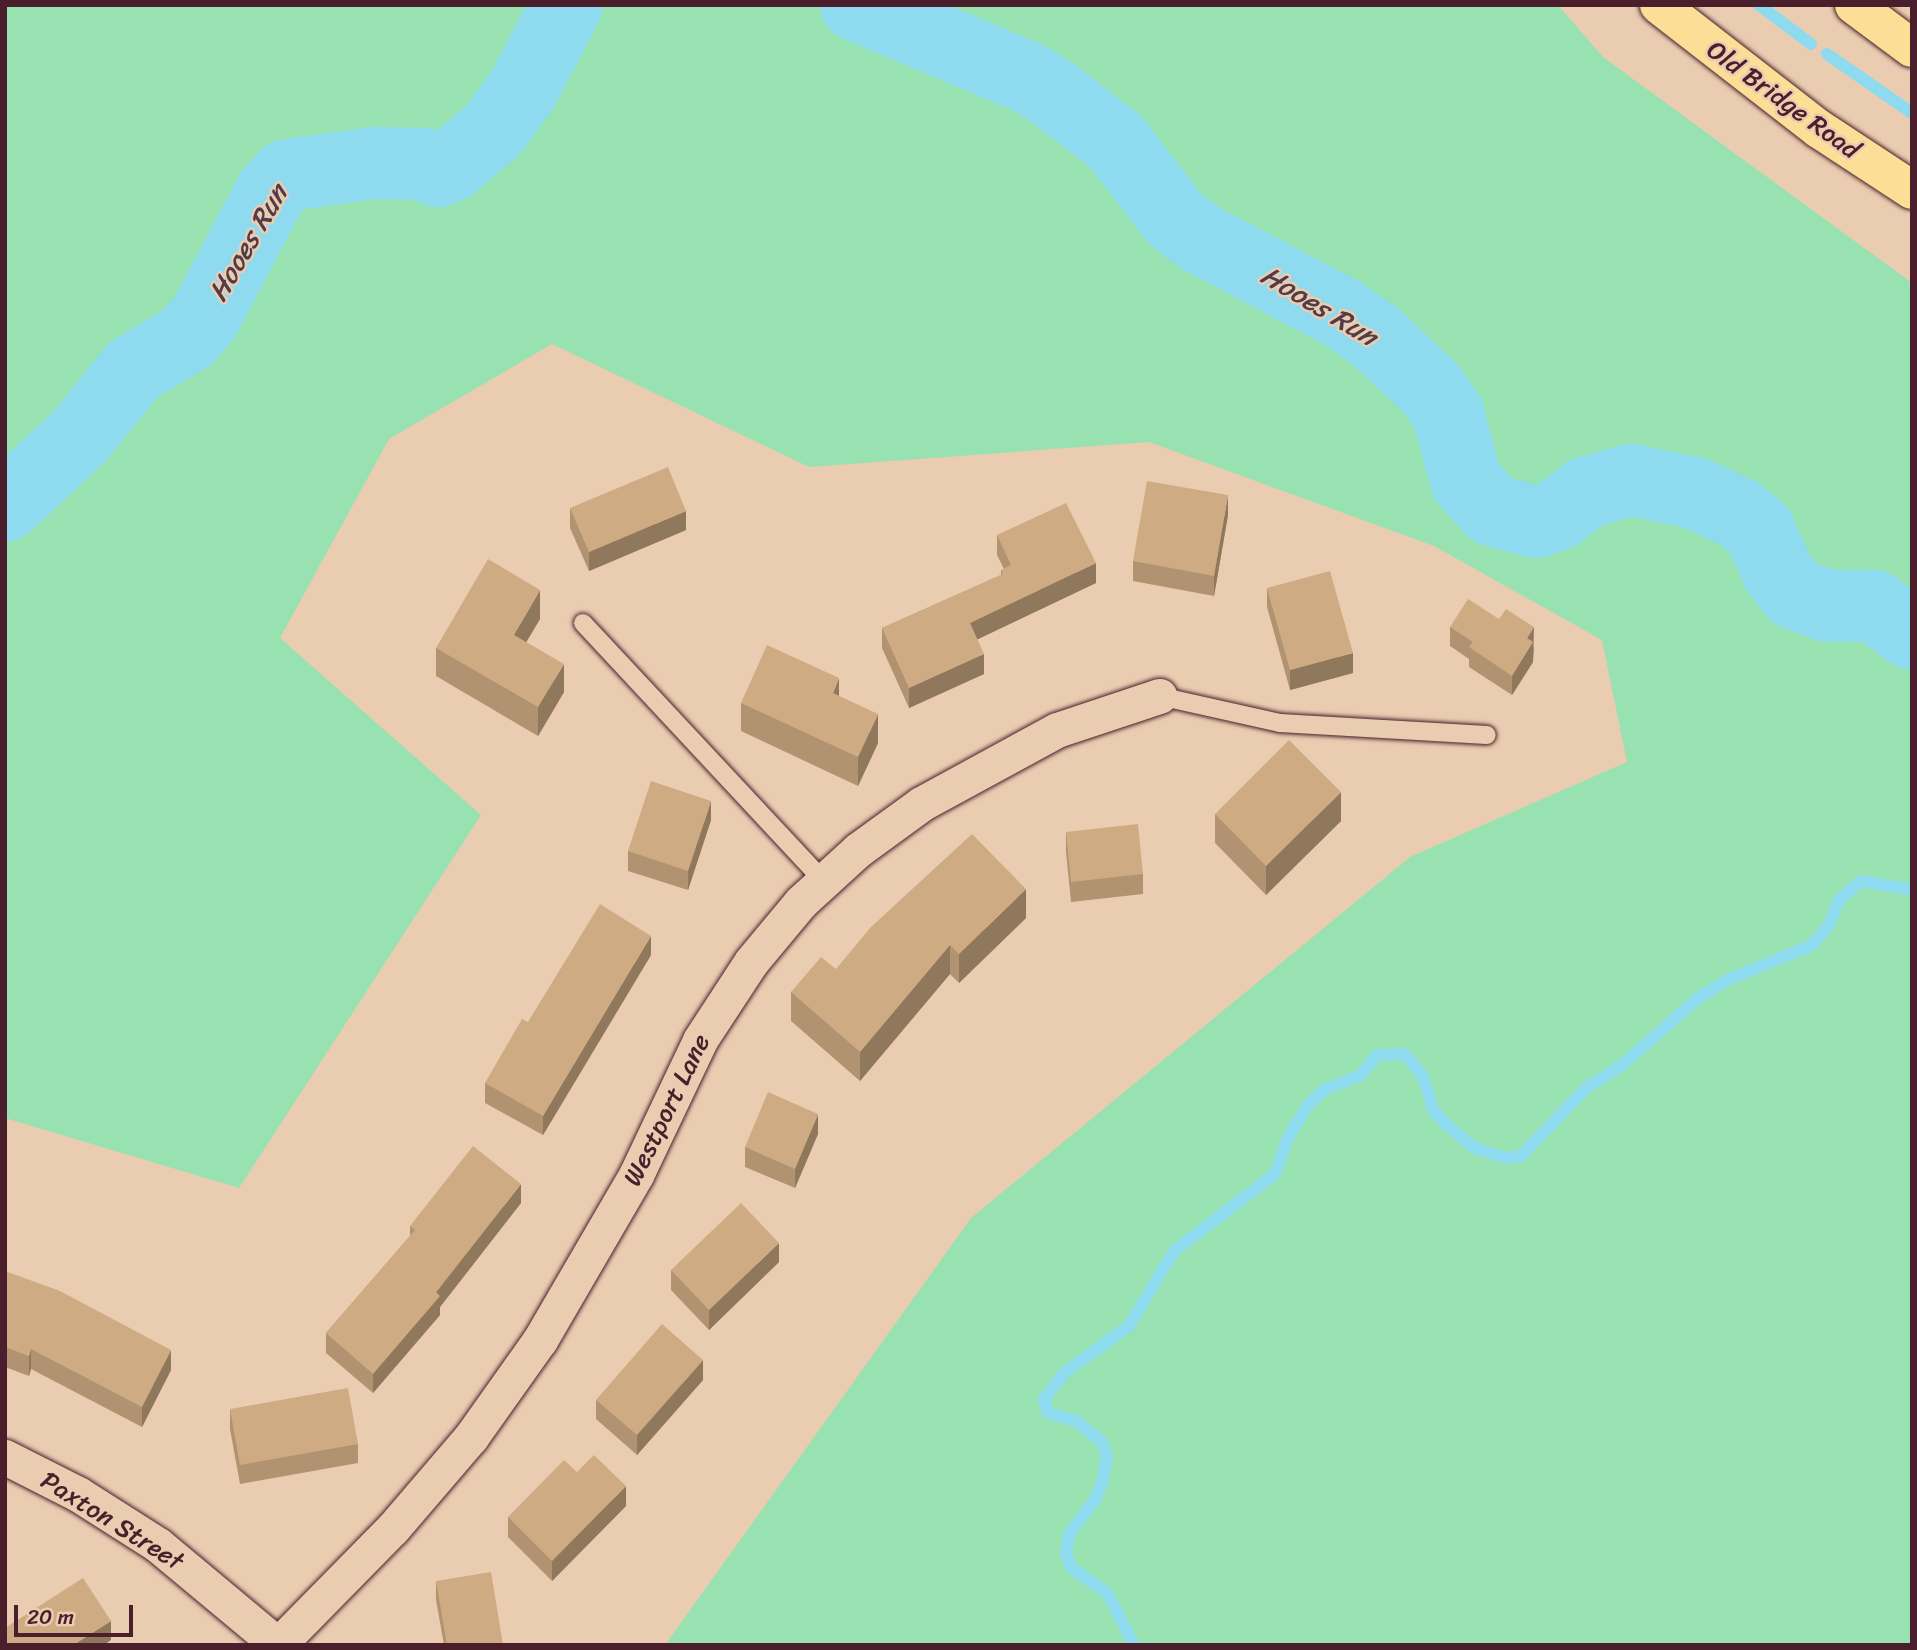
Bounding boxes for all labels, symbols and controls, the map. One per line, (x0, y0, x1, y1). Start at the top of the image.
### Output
street label: Old Bridge Road (1700, 34, 1866, 166)
water label: Hooes Run (201, 179, 295, 307)
water label: Hooes Run (1255, 258, 1383, 354)
street label: Westport Lane (617, 1029, 717, 1191)
street label: Paxton Street (35, 1465, 189, 1577)
scale bar (18, 1590, 136, 1634)
text: 20 m (27, 1598, 74, 1636)

